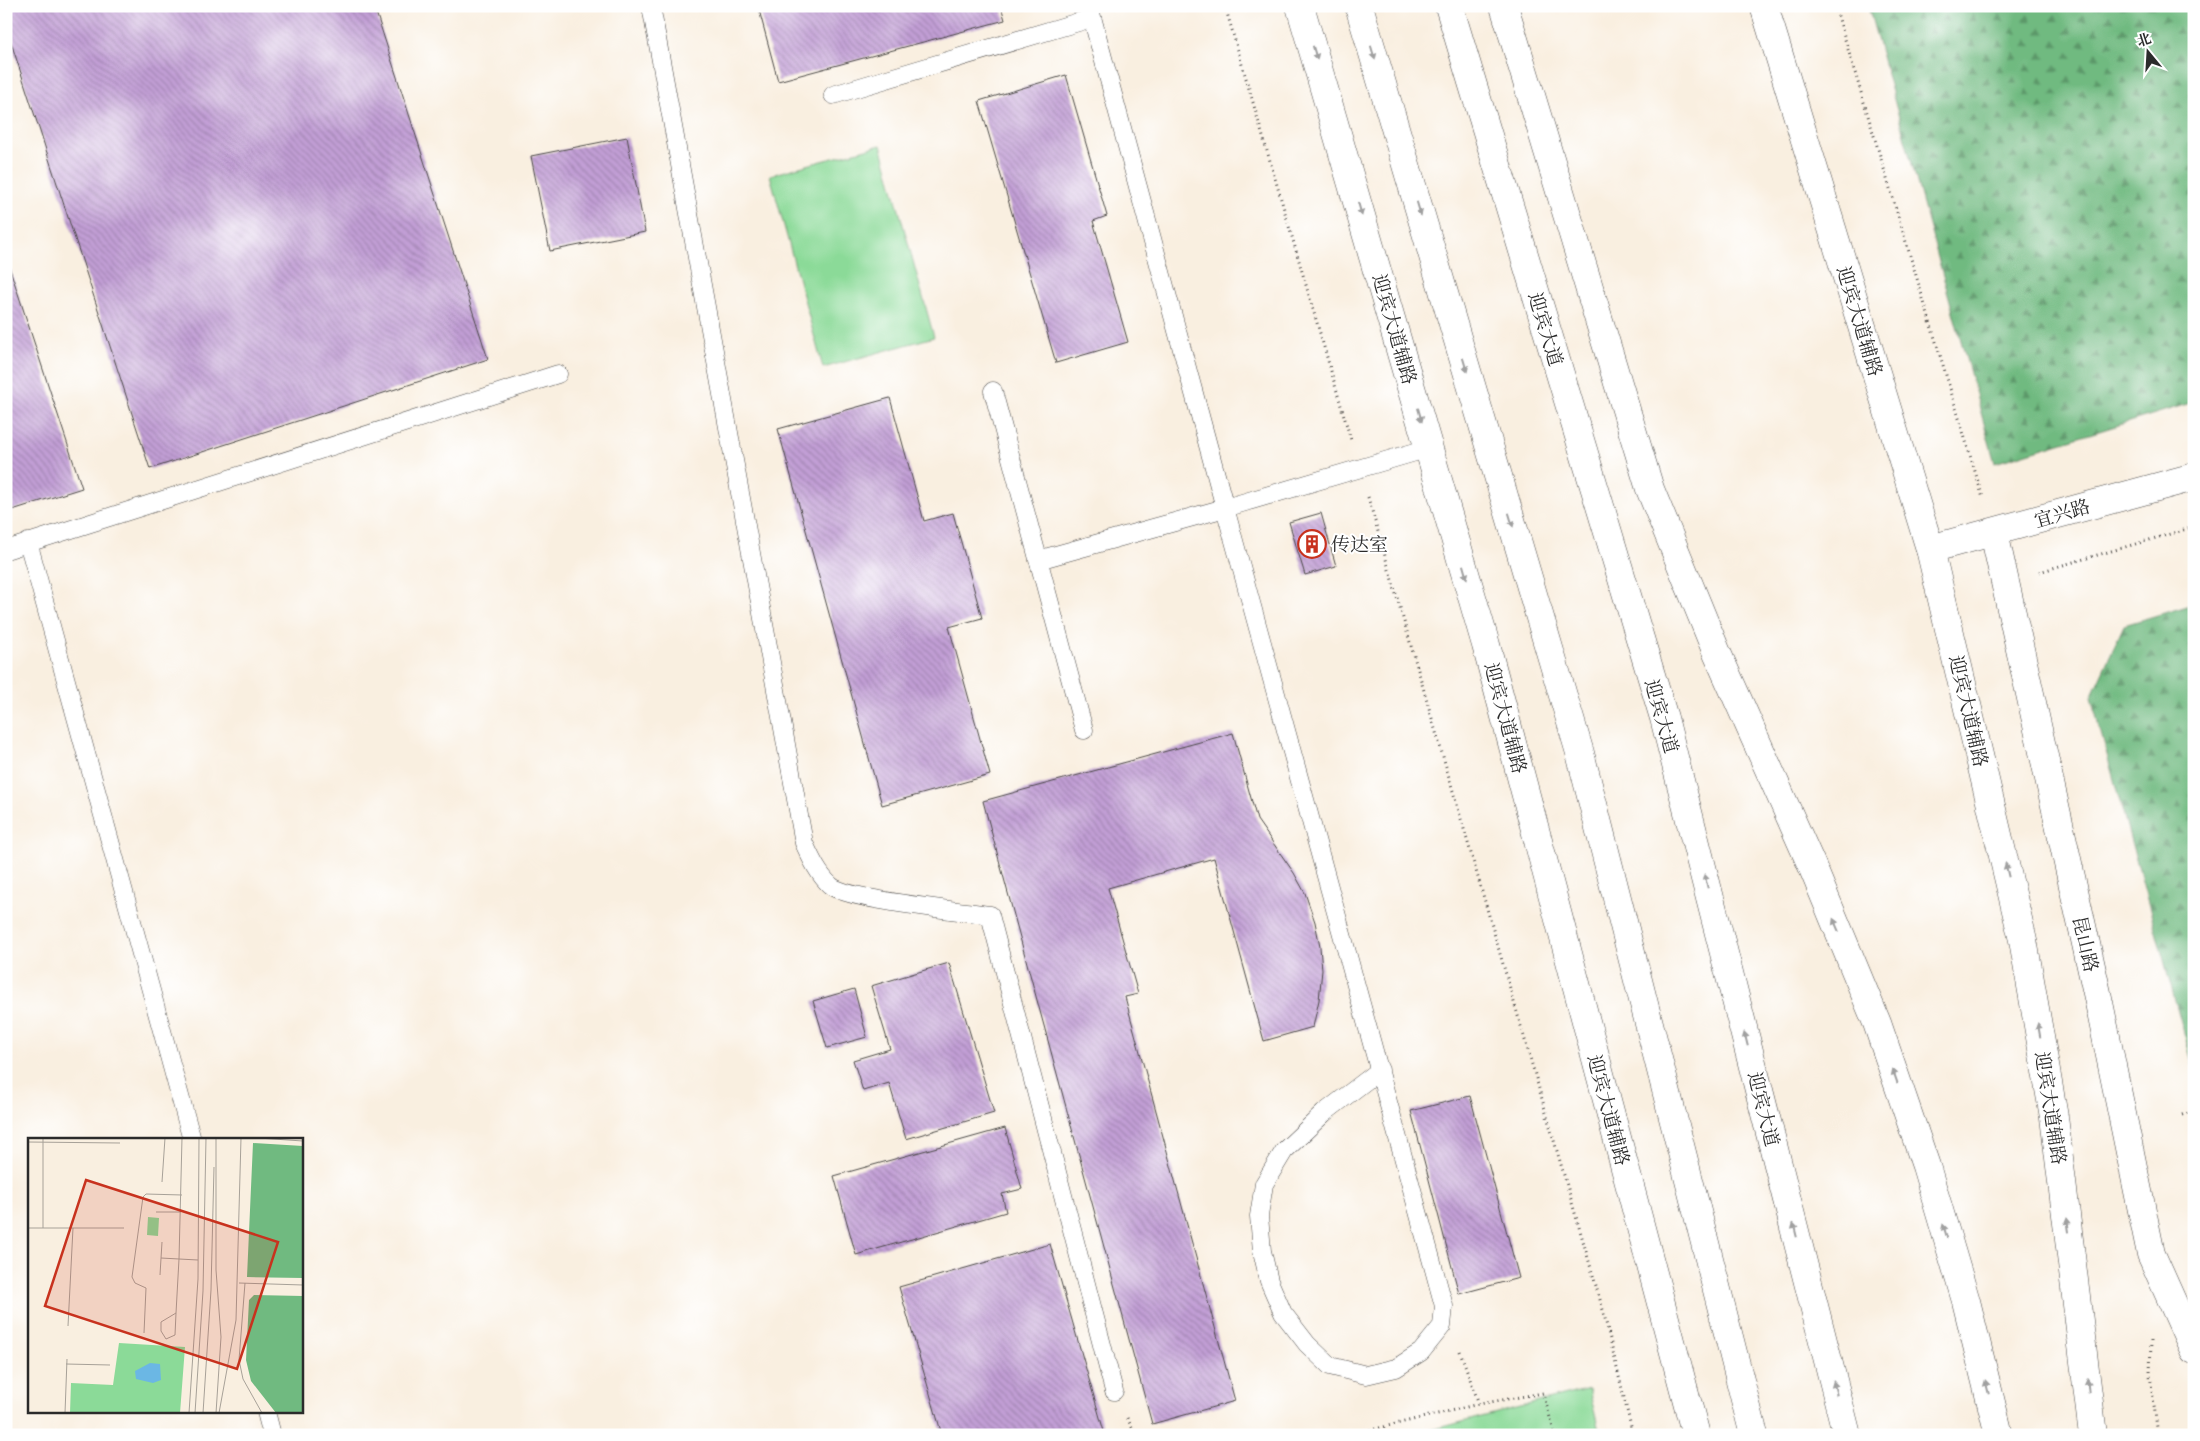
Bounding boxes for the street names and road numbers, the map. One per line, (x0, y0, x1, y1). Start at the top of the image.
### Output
street label: 迎宾大道辅路 (1829, 263, 1887, 380)
street label: 迎宾大道辅路 (1365, 271, 1421, 388)
street label: 迎宾大道 (1521, 289, 1568, 370)
street label: 宜兴路 (2032, 495, 2094, 535)
street label: 迎宾大道辅路 (1942, 653, 1993, 770)
street label: 迎宾大道辅路 (1477, 660, 1531, 777)
street label: 迎宾大道 (1637, 676, 1683, 757)
street label: 昆山路 (2065, 914, 2103, 975)
street label: 迎宾大道辅路 (2027, 1050, 2071, 1167)
street label: 迎宾大道辅路 (1580, 1052, 1634, 1169)
street label: 迎宾大道 (1740, 1069, 1784, 1150)

